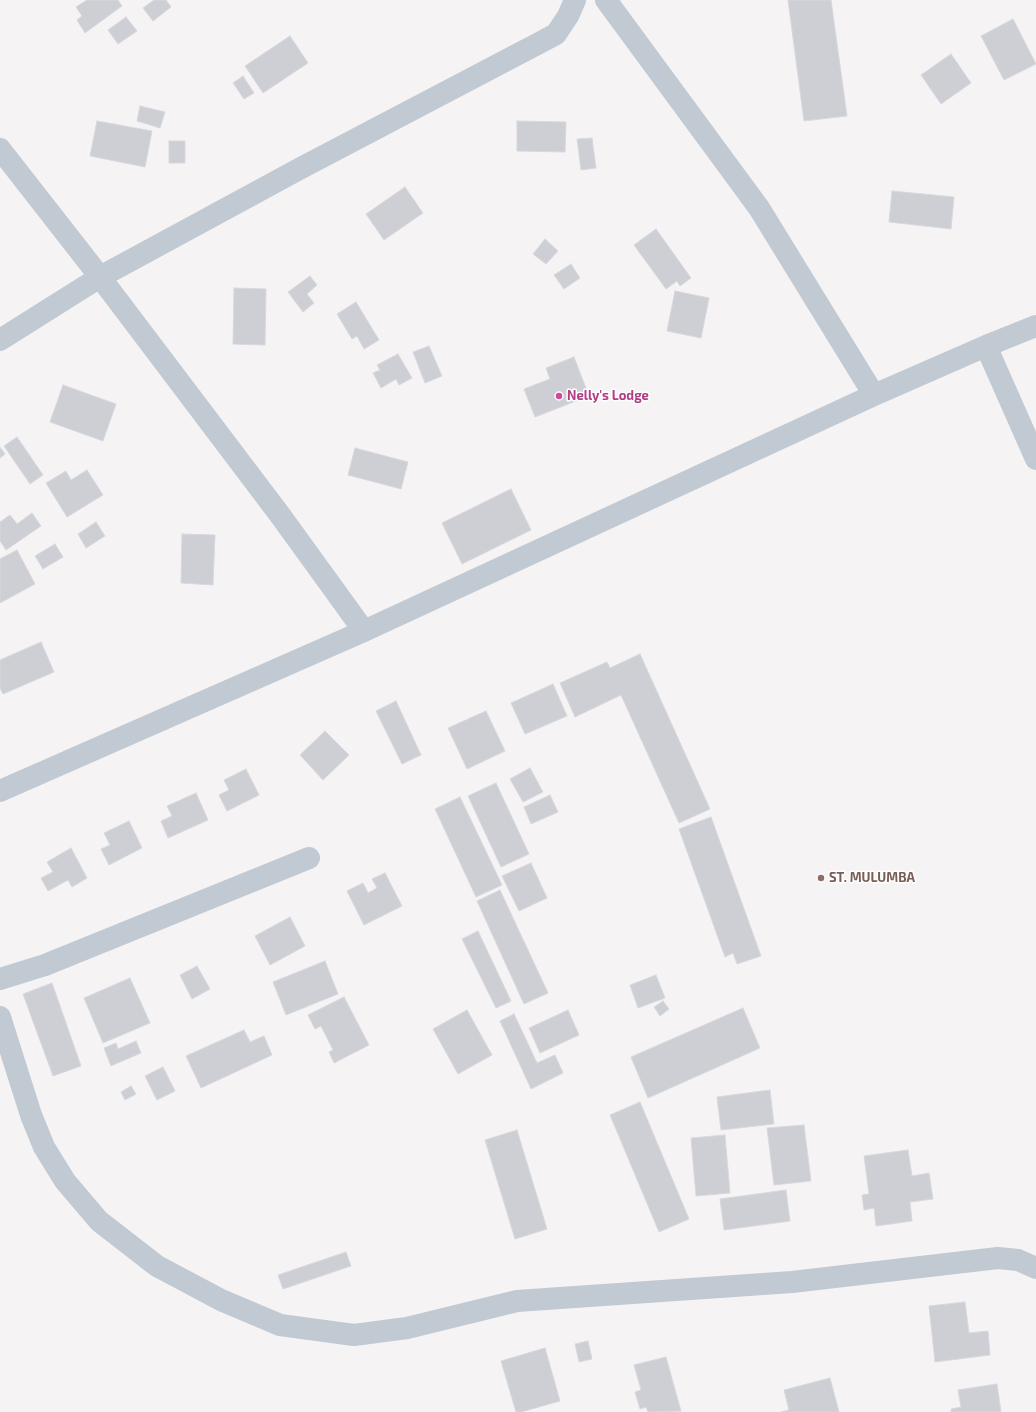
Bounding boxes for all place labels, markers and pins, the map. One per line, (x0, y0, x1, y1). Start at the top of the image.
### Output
place label: Nelly's Lodge (567, 388, 649, 404)
marker: Nelly's Lodge (554, 391, 564, 401)
place label: ST. MULUMBA (829, 870, 915, 886)
marker: ST. MULUMBA (816, 873, 826, 883)

